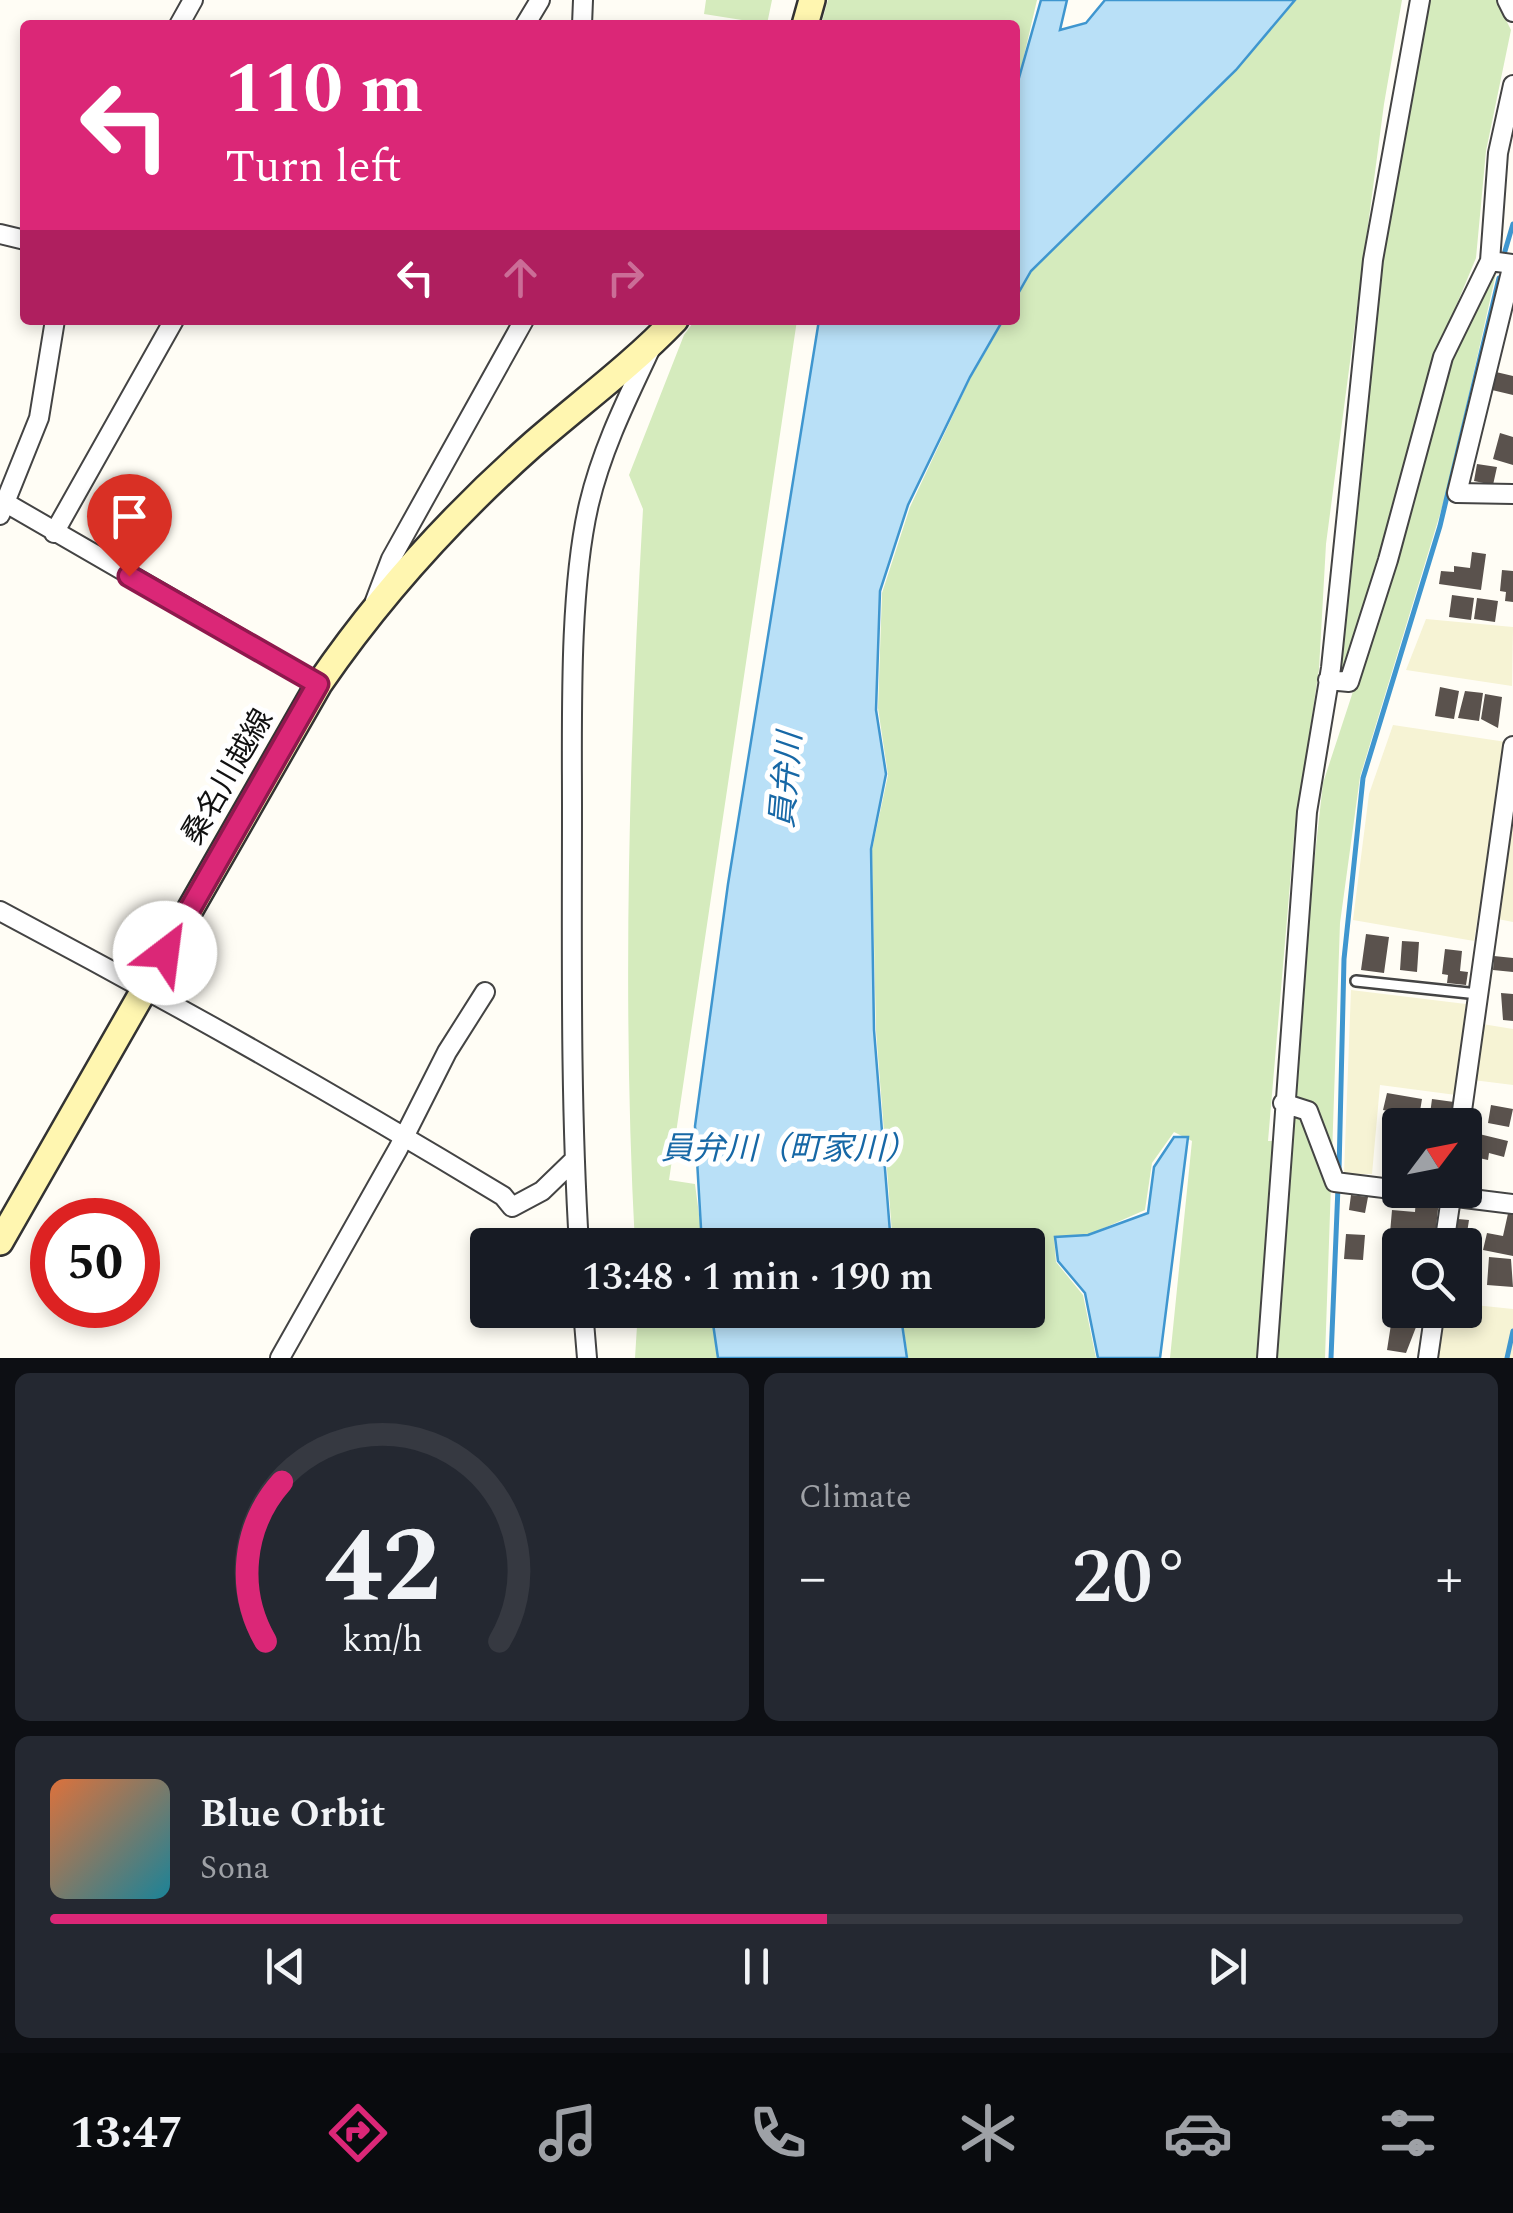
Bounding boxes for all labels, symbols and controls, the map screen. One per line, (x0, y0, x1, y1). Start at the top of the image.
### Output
text: 110 m (225, 37, 423, 143)
icon: left (60, 60, 190, 190)
text: Turn left (225, 133, 402, 202)
icon: left (388, 250, 443, 305)
icon: ahead (493, 250, 548, 305)
icon: right (598, 250, 653, 305)
pin (87, 474, 172, 577)
icon: arrive (102, 489, 157, 544)
street label: 桑名川越線 (171, 701, 285, 853)
water label: 員弁川 (758, 727, 816, 830)
position arrow (113, 901, 217, 1005)
north arrow (1382, 1108, 1482, 1208)
map controls (1382, 1108, 1482, 1328)
water label: 員弁川（町家川） (661, 1125, 917, 1174)
speed limit sign: 50 (30, 1198, 160, 1328)
button: search (1382, 1228, 1482, 1328)
text: 13:48 · 1 min · 190 m (582, 1249, 933, 1307)
text: Climate (799, 1473, 911, 1522)
text: 42 (324, 1489, 440, 1647)
text: 20° (1072, 1522, 1190, 1636)
text: − (799, 1537, 827, 1620)
text: + (1435, 1537, 1463, 1620)
text: km/h (342, 1613, 422, 1668)
text: Blue Orbit (200, 1786, 385, 1844)
text: Sona (200, 1844, 269, 1893)
icon: previous (258, 1939, 313, 1994)
icon: pause (729, 1939, 784, 1994)
icon: next (1200, 1939, 1255, 1994)
icon: directions (323, 2098, 393, 2168)
icon: music (533, 2098, 603, 2168)
icon: phone (743, 2098, 813, 2168)
icon: climate (953, 2098, 1023, 2168)
icon: car (1163, 2098, 1233, 2168)
icon: filters (1373, 2098, 1443, 2168)
text: 13:47 (70, 2099, 183, 2168)

